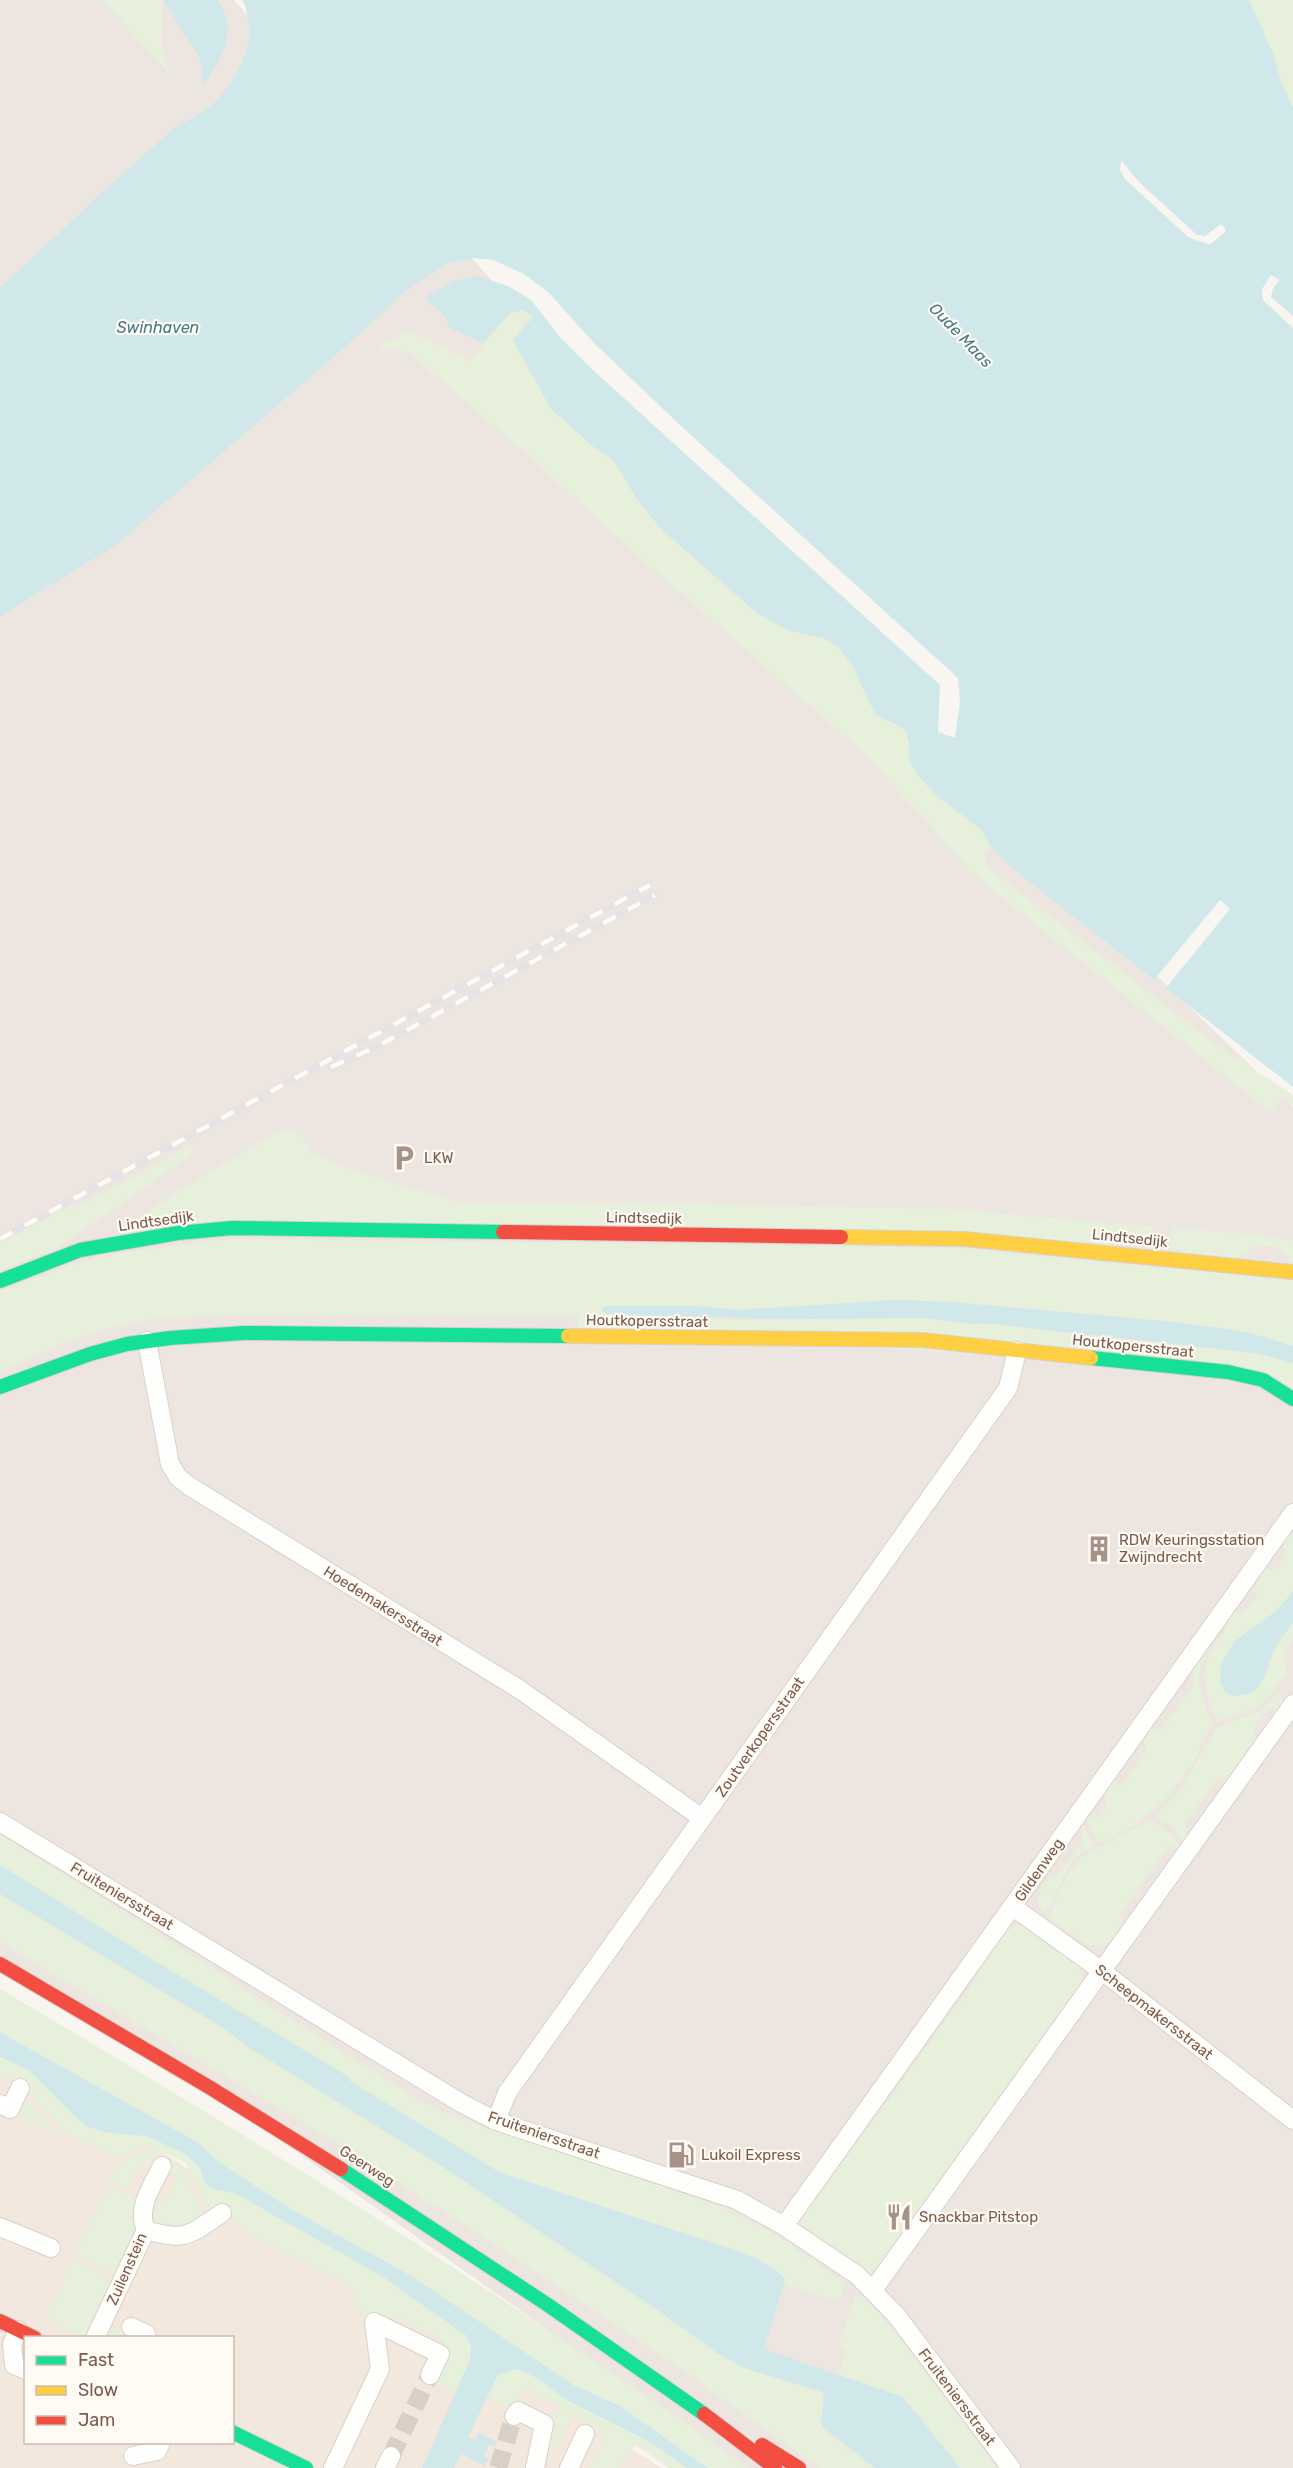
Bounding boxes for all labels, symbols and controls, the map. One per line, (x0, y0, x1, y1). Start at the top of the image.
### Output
water label: Oude Maas (925, 299, 997, 371)
water label: Swinhaven (117, 318, 199, 337)
parking icon: LKW (389, 1143, 419, 1173)
place label: LKW (424, 1149, 453, 1167)
street label: Lindtsedijk (117, 1207, 195, 1235)
street label: Lindtsedijk (606, 1208, 682, 1228)
street label: Lindtsedijk (1091, 1225, 1169, 1251)
street label: Houtkopersstraat (586, 1311, 708, 1331)
street label: Houtkopersstraat (1071, 1331, 1195, 1361)
place label: RDW Keuringsstation Zwijndrecht (1119, 1531, 1264, 1566)
building icon: RDW Keuringsstation Zwijndrecht (1084, 1534, 1114, 1564)
street label: Hoedemakersstraat (320, 1562, 446, 1650)
street label: Zoutverkopersstraat (712, 1673, 808, 1801)
street label: Gildenweg (1011, 1835, 1067, 1905)
street label: Fruiteniersstraat (67, 1858, 177, 1934)
street label: Scheepmakersstraat (1091, 1960, 1217, 2064)
street label: Fruiteniersstraat (486, 2107, 602, 2163)
fuel station icon: Lukoil Express (666, 2140, 696, 2170)
street label: Geerweg (336, 2142, 398, 2190)
place label: Lukoil Express (701, 2146, 801, 2164)
restaurant icon: Snackbar Pitstop (884, 2202, 914, 2232)
place label: Snackbar Pitstop (919, 2208, 1038, 2226)
street label: Zuilenstein (103, 2230, 151, 2308)
legend (24, 2336, 234, 2444)
street label: Fruiteniersstraat (915, 2345, 999, 2449)
text: Fast (78, 2349, 114, 2371)
text: Slow (78, 2379, 118, 2401)
text: Jam (78, 2409, 115, 2431)

